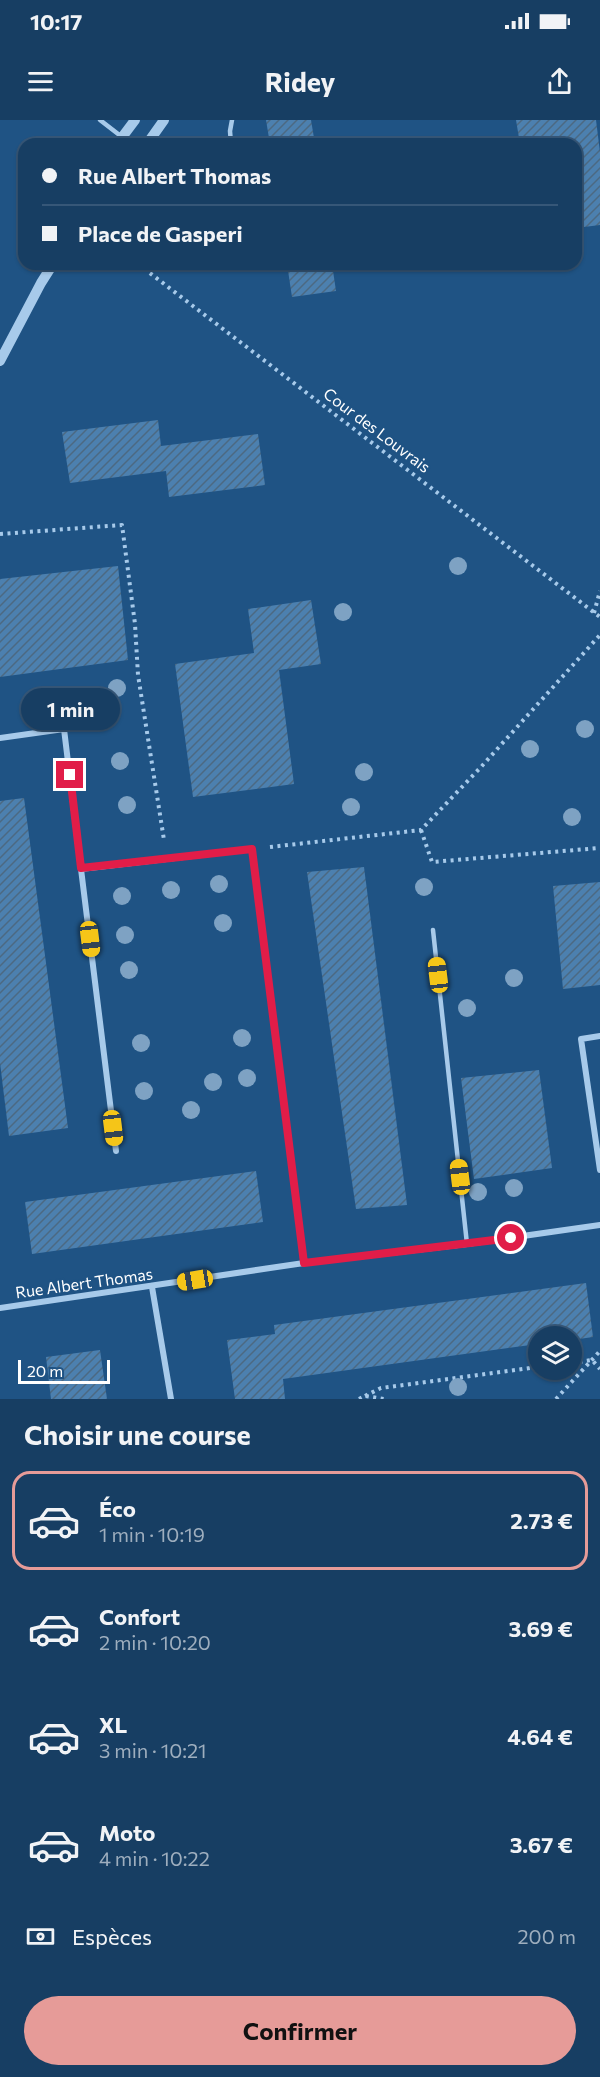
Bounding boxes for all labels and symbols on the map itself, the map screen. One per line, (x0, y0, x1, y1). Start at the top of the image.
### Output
street label: Cour des Louvrais (320, 383, 434, 476)
callout: 1 min (20, 688, 119, 730)
route end (56, 761, 83, 788)
car (79, 920, 101, 958)
car (427, 956, 449, 994)
car (102, 1109, 124, 1147)
car (449, 1158, 471, 1196)
route start (497, 1224, 524, 1251)
street label: Rue Albert Thomas (14, 1263, 154, 1302)
car (176, 1268, 214, 1292)
scale bar (18, 1357, 110, 1384)

